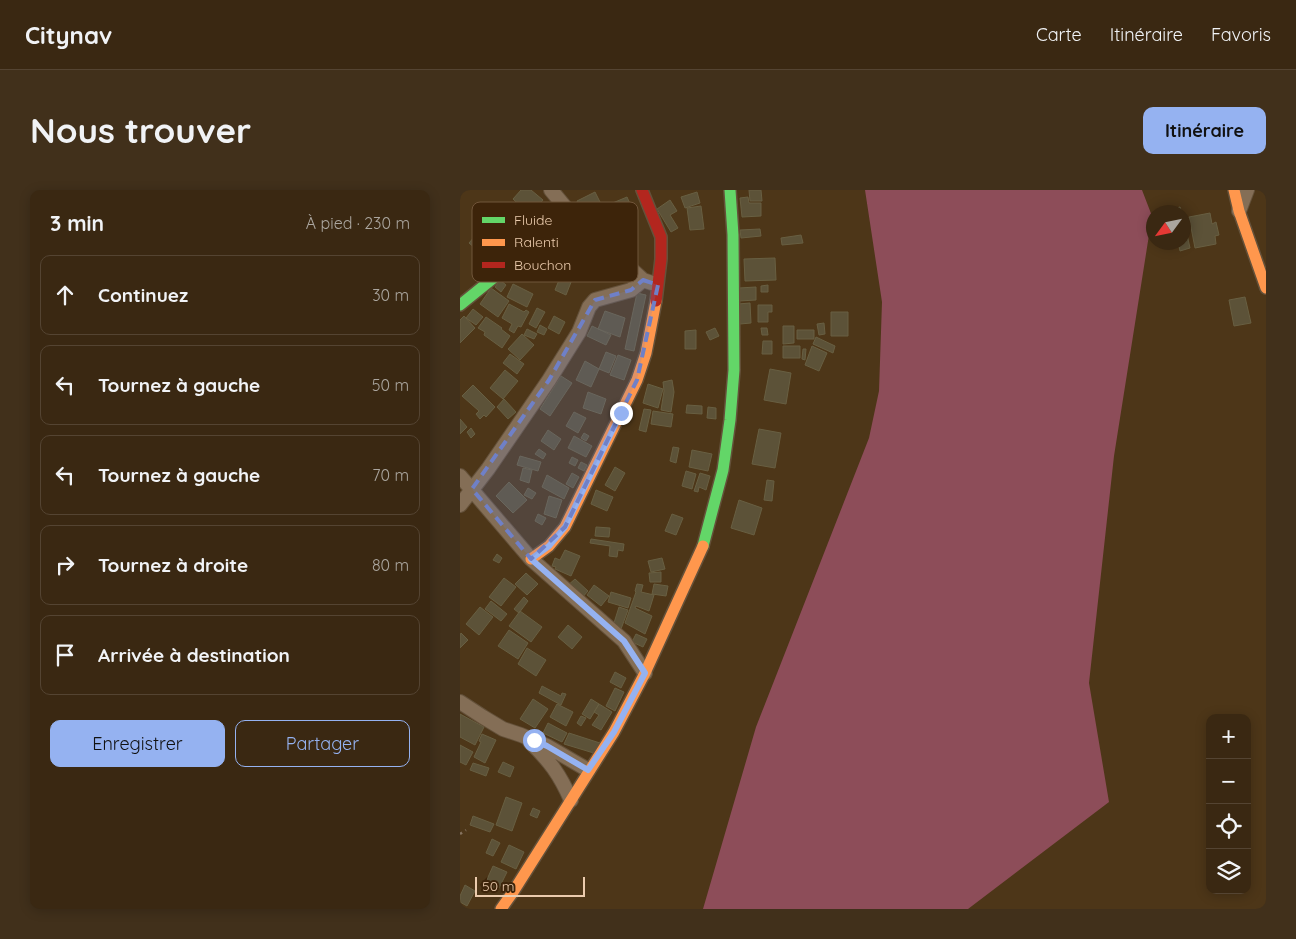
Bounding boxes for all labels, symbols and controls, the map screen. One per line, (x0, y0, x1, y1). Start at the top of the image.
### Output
text: Citynav (25, 20, 112, 50)
text: Carte (1036, 23, 1082, 46)
text: Itinéraire (1110, 23, 1183, 46)
text: Favoris (1211, 23, 1271, 46)
button: Itinéraire (1143, 107, 1266, 154)
text: Nous trouver (30, 108, 251, 152)
legend (472, 202, 638, 282)
north arrow (1146, 205, 1191, 250)
text: 3 min (50, 210, 104, 236)
text: Fluide (514, 211, 553, 229)
text: À pied · 230 m (306, 213, 410, 233)
text: Ralenti (514, 233, 559, 251)
text: Bouchon (514, 256, 571, 274)
icon: ahead (51, 281, 79, 309)
text: Continuez (98, 283, 188, 307)
text: 30 m (372, 285, 409, 305)
icon: left (51, 371, 79, 399)
text: Tournez à gauche (98, 373, 260, 397)
text: 50 m (372, 375, 409, 395)
route end (610, 402, 633, 425)
icon: left (51, 461, 79, 489)
text: Tournez à gauche (98, 463, 260, 487)
text: 70 m (372, 465, 409, 485)
icon: right (51, 551, 79, 579)
text: Tournez à droite (98, 553, 248, 577)
text: 80 m (372, 555, 409, 575)
icon: arrive (51, 641, 79, 669)
text: Arrivée à destination (98, 643, 290, 667)
map controls (1206, 714, 1251, 894)
button: + (1206, 714, 1251, 759)
button: Enregistrer (50, 720, 225, 767)
button: Partager (235, 720, 410, 767)
route start (523, 729, 546, 752)
button: − (1206, 759, 1251, 804)
button: locate (1206, 804, 1251, 849)
button: layers (1206, 849, 1251, 894)
scale bar (475, 874, 585, 897)
text: 50 m (482, 877, 515, 895)

